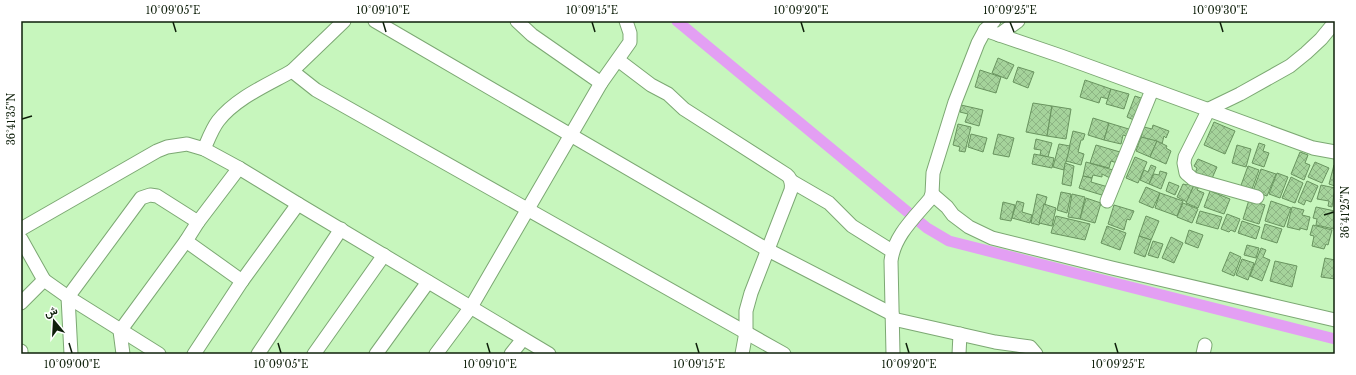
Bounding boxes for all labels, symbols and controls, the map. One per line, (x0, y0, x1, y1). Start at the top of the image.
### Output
text: 10°09'05"E (146, 4, 200, 17)
text: 10°09'10"E (356, 4, 410, 17)
text: 10°09'15"E (566, 4, 618, 17)
text: 10°09'20"E (773, 4, 829, 17)
text: 10°09'25"E (983, 4, 1037, 17)
text: 10°09'30"E (1192, 4, 1248, 17)
text: 36°41'35"N (5, 93, 18, 145)
text: 36°41'25"N (1339, 186, 1352, 238)
north arrow (34, 301, 74, 341)
text: ش (42, 303, 59, 320)
text: 10°09'00"E (44, 358, 100, 371)
text: 10°09'05"E (254, 358, 308, 371)
text: 10°09'10"E (463, 358, 517, 371)
text: 10°09'15"E (673, 358, 725, 371)
text: 10°09'20"E (881, 358, 937, 371)
text: 10°09'25"E (1091, 358, 1145, 371)

